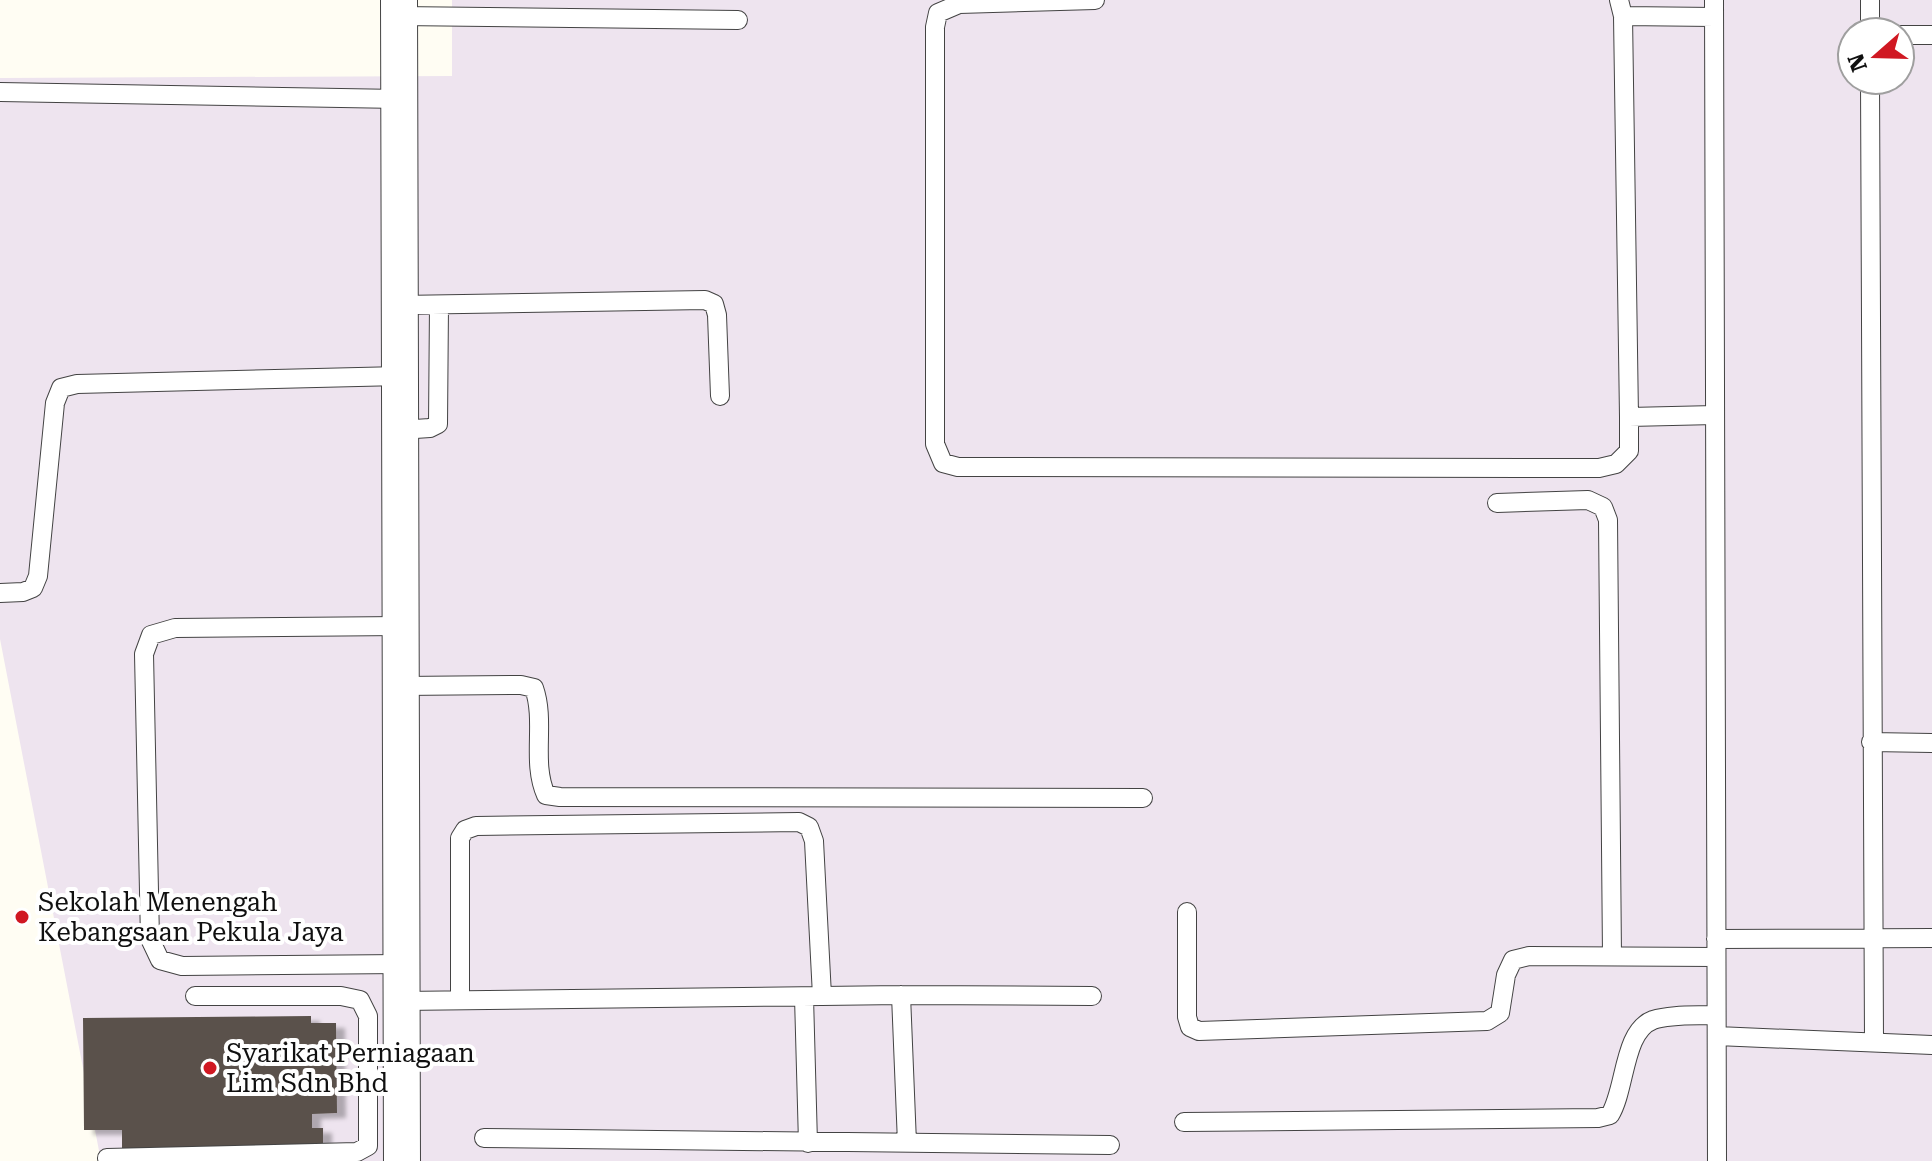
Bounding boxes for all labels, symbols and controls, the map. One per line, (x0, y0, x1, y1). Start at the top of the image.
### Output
north arrow (1836, 16, 1916, 96)
text: N (1843, 50, 1872, 75)
place label: Sekolah Menengah Kebangsaan Pekula Jaya (38, 887, 344, 947)
marker: Sekolah Menengah Kebangsaan Pekula Jaya (13, 908, 31, 926)
place label: Syarikat Perniagaan Lim Sdn Bhd (226, 1038, 475, 1098)
marker: Syarikat Perniagaan Lim Sdn Bhd (201, 1059, 219, 1077)

